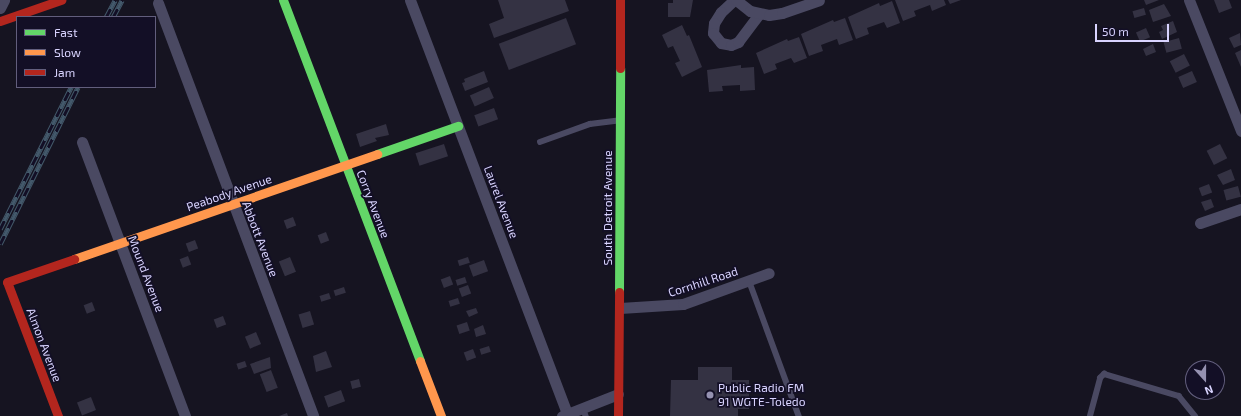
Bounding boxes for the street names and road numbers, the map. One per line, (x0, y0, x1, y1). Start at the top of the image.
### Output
street label: South Detroit Avenue (601, 150, 615, 266)
street label: Laurel Avenue (480, 163, 522, 241)
street label: Corry Avenue (353, 168, 393, 240)
street label: Peabody Avenue (184, 172, 274, 214)
street label: Abbott Avenue (239, 199, 281, 279)
street label: Mound Avenue (125, 234, 167, 314)
street label: Cornhill Road (666, 264, 740, 300)
street label: Almon Avenue (23, 306, 65, 384)

